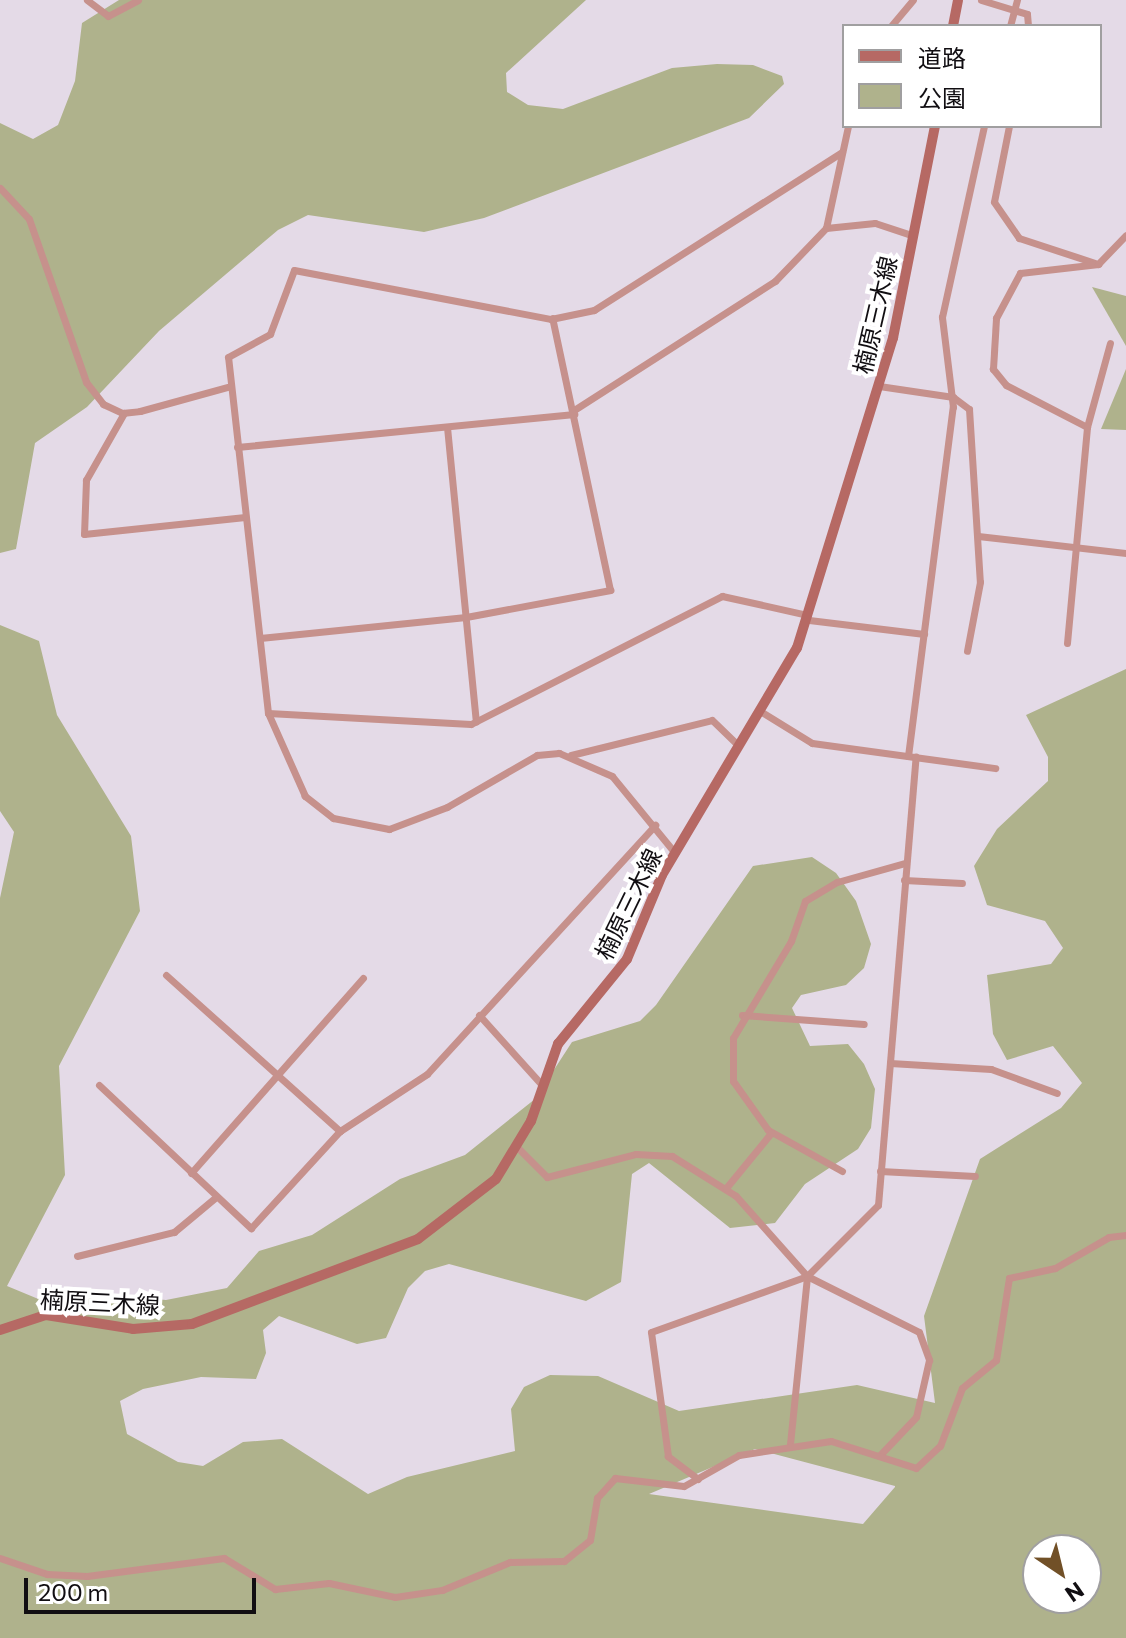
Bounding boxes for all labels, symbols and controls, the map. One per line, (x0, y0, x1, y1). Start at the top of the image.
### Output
legend (842, 24, 1102, 128)
text: 道路 (918, 43, 966, 72)
text: 公園 (918, 83, 966, 112)
street label: 楠原三木線 (847, 253, 903, 377)
street label: 楠原三木線 (589, 844, 667, 964)
street label: 楠原三木線 (39, 1284, 161, 1320)
north arrow (1022, 1534, 1102, 1614)
scale bar (28, 1562, 260, 1612)
text: 200 m (38, 1577, 108, 1606)
text: N (1060, 1577, 1089, 1608)

